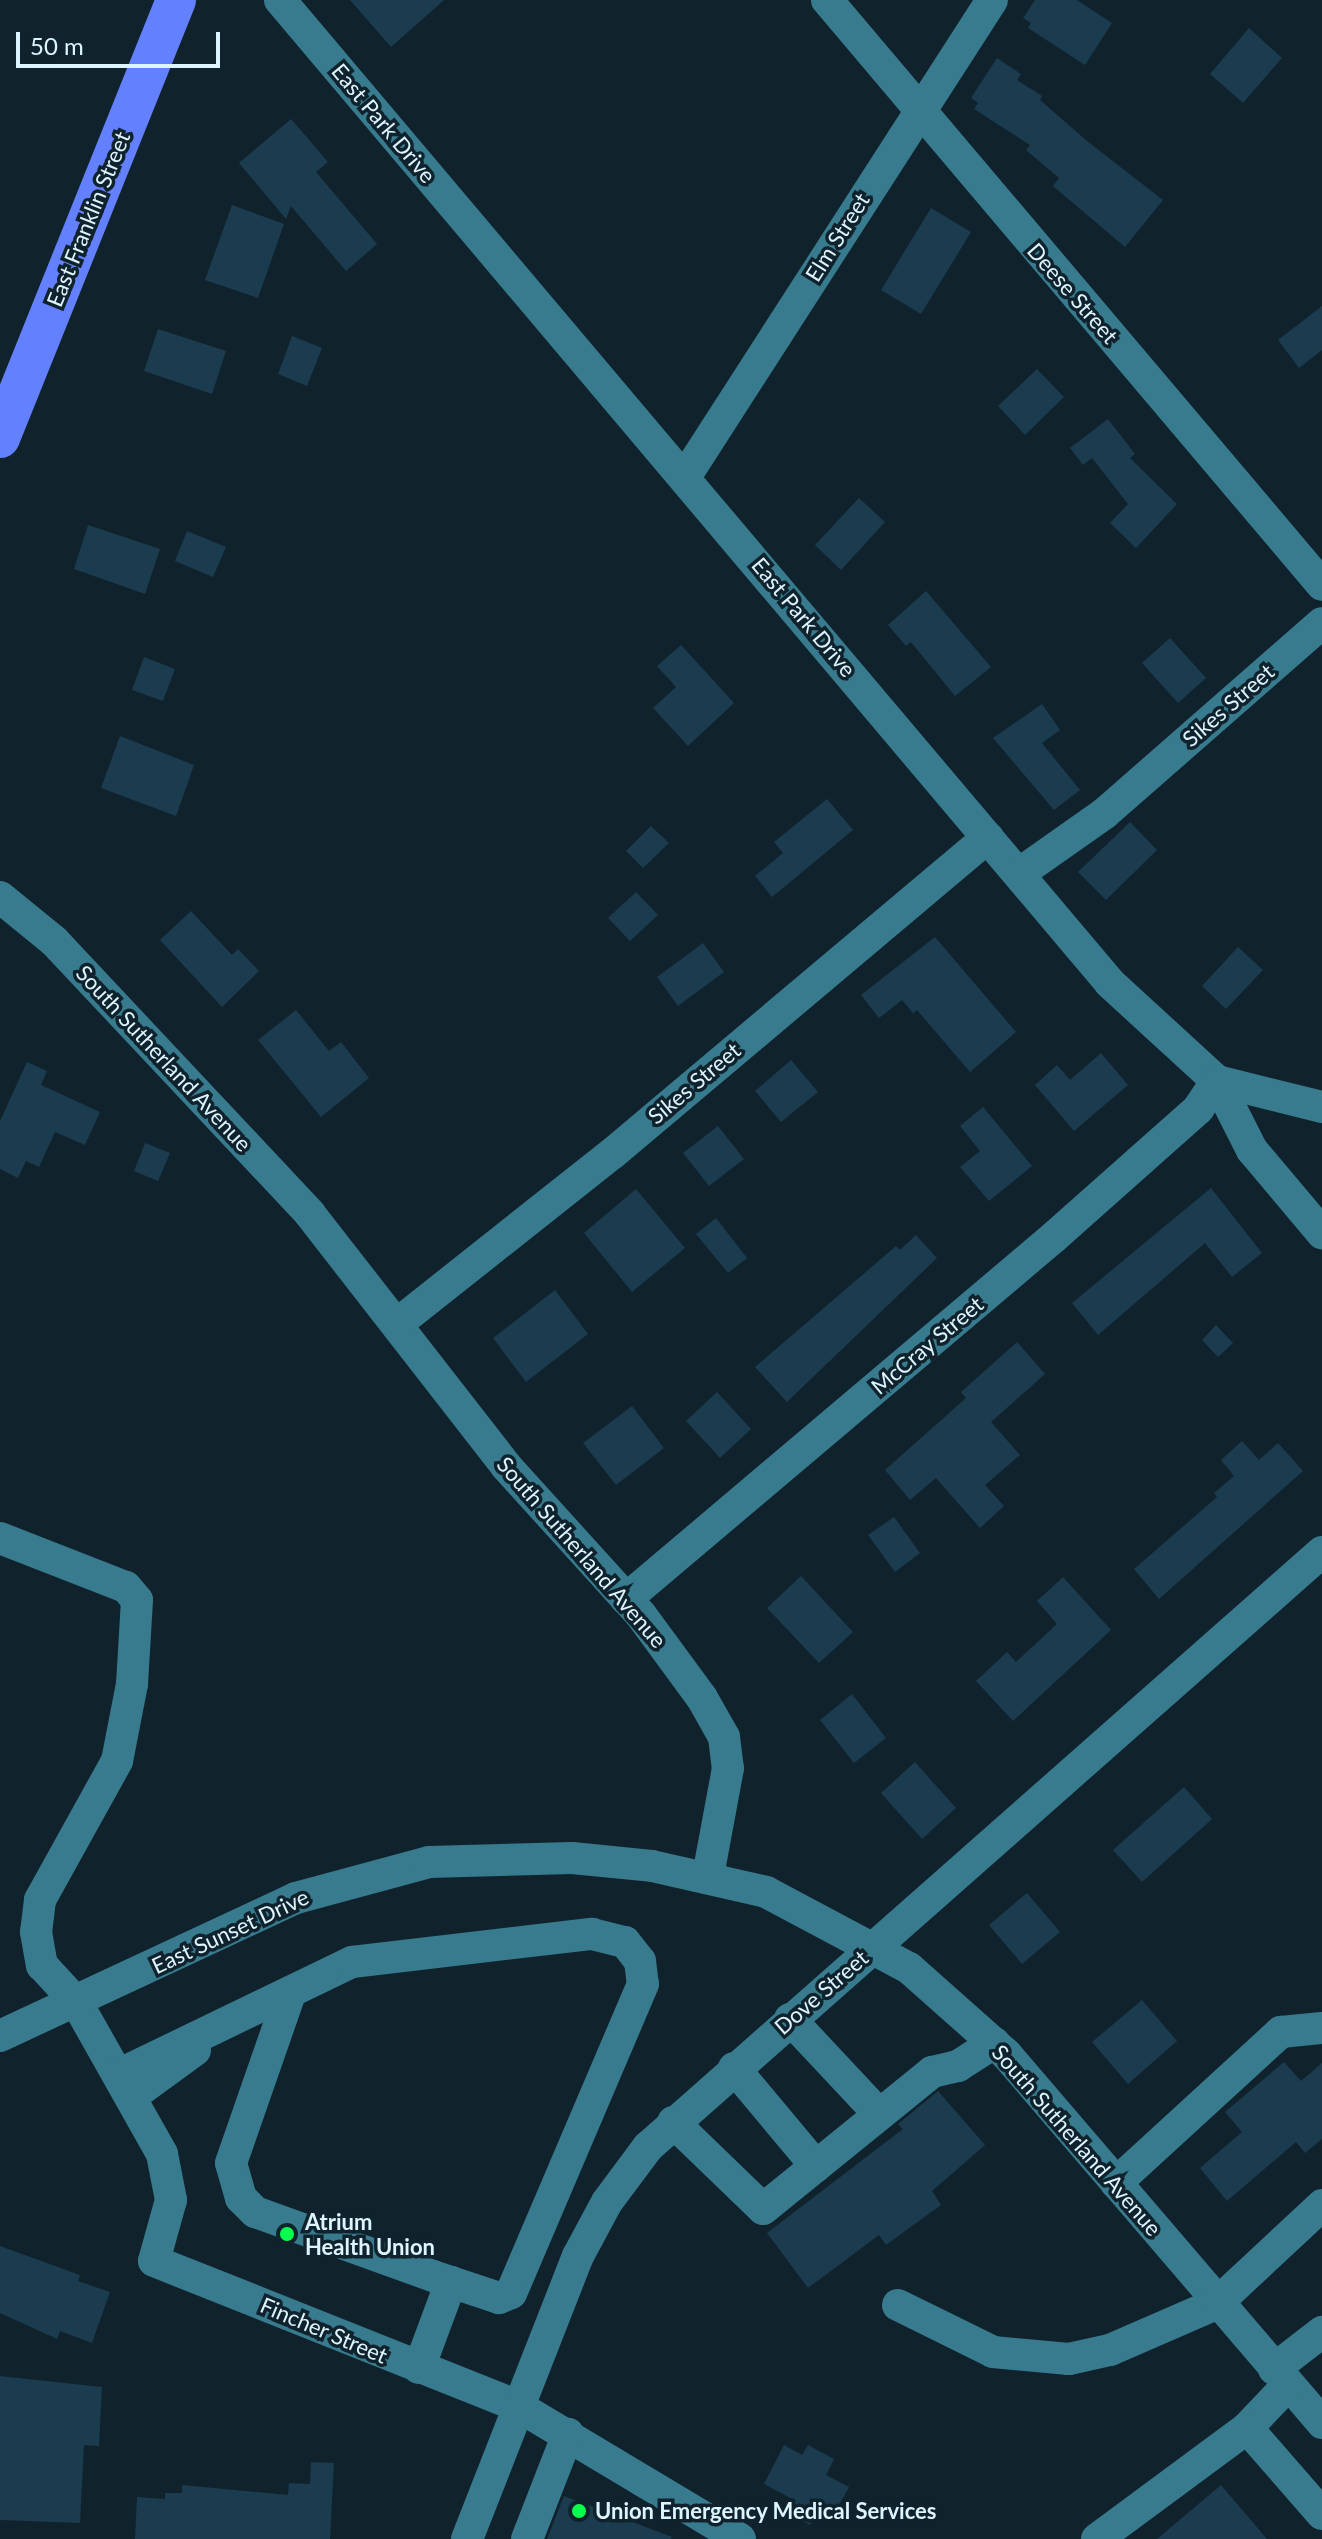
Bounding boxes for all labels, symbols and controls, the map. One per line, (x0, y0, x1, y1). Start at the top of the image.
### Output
scale bar (20, 16, 224, 66)
text: 50 m (30, 31, 84, 60)
street label: East Park Drive (326, 58, 442, 188)
street label: East Franklin Street (41, 128, 135, 310)
street label: Elm Street (799, 188, 875, 286)
street label: Deese Street (1022, 237, 1124, 349)
street label: East Park Drive (746, 552, 862, 682)
street label: Sikes Street (1177, 658, 1279, 752)
street label: South Sutherland Avenue (71, 959, 257, 1157)
street label: Sikes Street (642, 1037, 746, 1129)
street label: McCray Street (866, 1290, 988, 1400)
street label: South Sutherland Avenue (492, 1451, 672, 1653)
street label: East Sunset Drive (147, 1883, 313, 1979)
street label: Dove Street (769, 1944, 873, 2040)
street label: South Sutherland Avenue (987, 2039, 1167, 2241)
place label: Atrium Health Union (305, 2208, 435, 2260)
marker: Atrium Health Union (276, 2223, 298, 2245)
street label: Fincher Street (256, 2291, 392, 2369)
place label: Union Emergency Medical Services (595, 2498, 937, 2524)
marker: Union Emergency Medical Services (570, 2502, 588, 2520)

